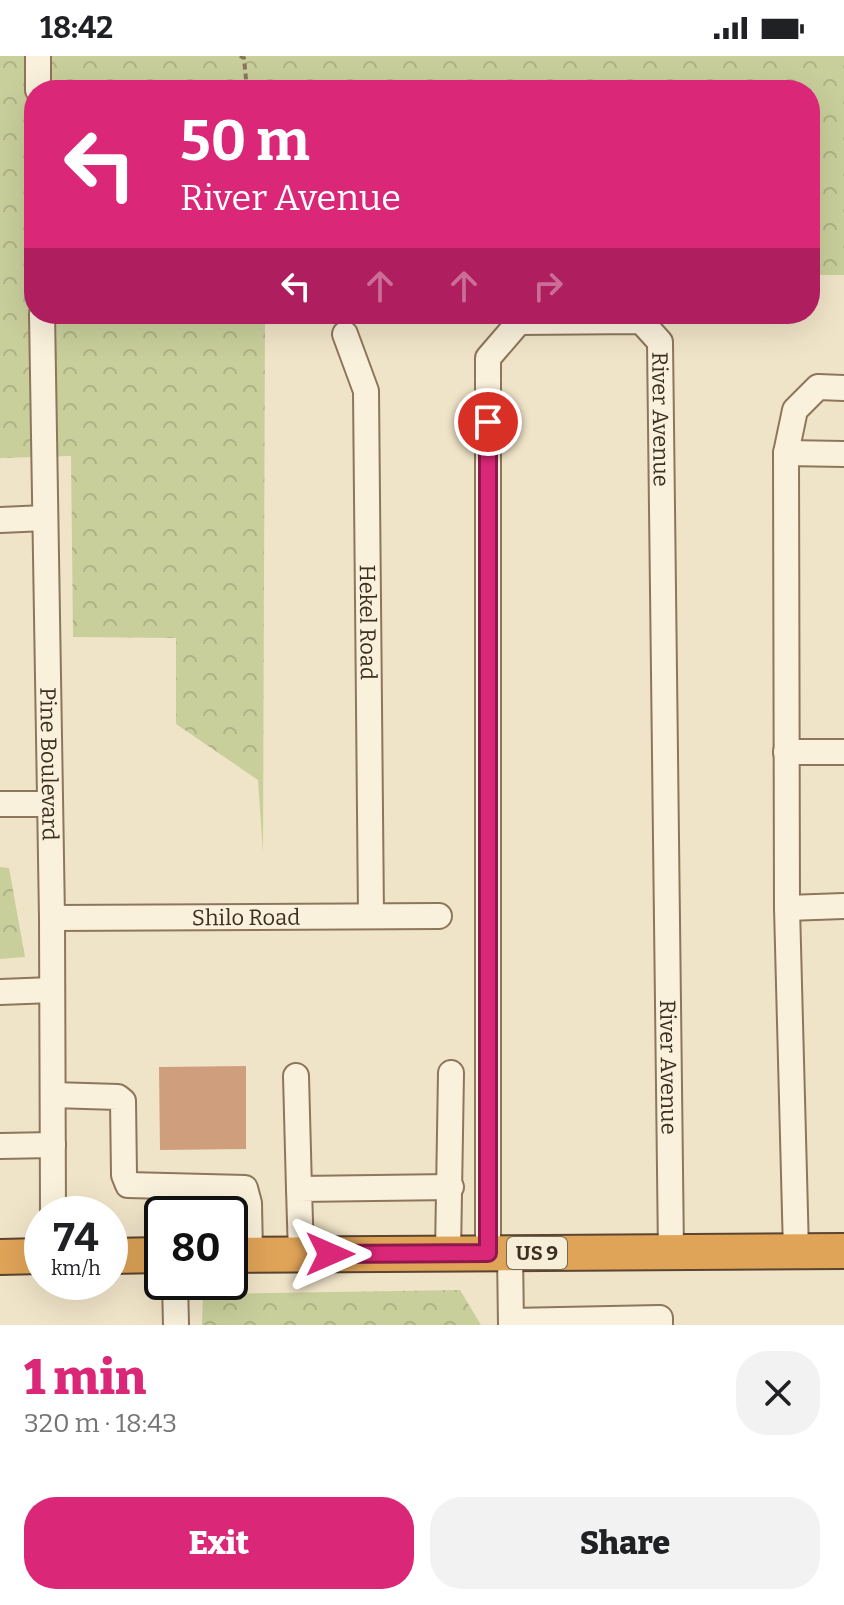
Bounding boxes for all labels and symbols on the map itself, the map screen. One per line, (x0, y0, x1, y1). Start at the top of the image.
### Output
street label: River Avenue (646, 351, 675, 487)
pin (454, 388, 522, 456)
street label: Hekel Road (354, 564, 382, 680)
street label: Pine Boulevard (34, 687, 64, 841)
street label: Shilo Road (192, 904, 300, 931)
street label: River Avenue (654, 999, 683, 1135)
speed limit sign: 80 (144, 1196, 248, 1300)
position arrow (288, 1212, 372, 1296)
road number: US 9 (507, 1237, 567, 1269)

